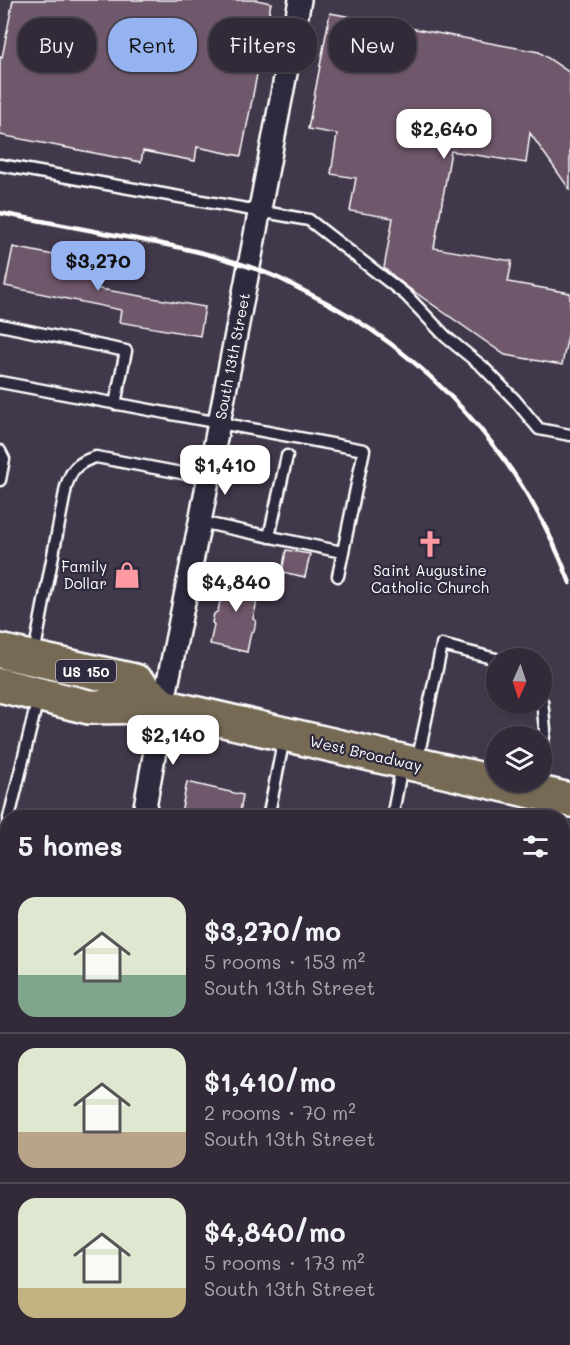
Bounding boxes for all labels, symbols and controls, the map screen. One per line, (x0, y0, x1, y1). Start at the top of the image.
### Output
chip: Buy (18, 18, 96, 72)
chip: Rent (108, 18, 197, 72)
chip: Filters (209, 18, 317, 72)
chip: New (329, 18, 416, 72)
pin: $2,640 (395, 109, 493, 160)
text: $2,640 (410, 115, 478, 141)
pin: $3,270 (49, 241, 147, 292)
text: $3,270 (65, 247, 131, 273)
street label: South 13th Street (210, 291, 254, 421)
pin: $1,410 (176, 445, 274, 496)
text: $1,410 (194, 451, 256, 477)
church icon: Saint Augustine Catholic Church (415, 529, 445, 559)
place label: Family Dollar (61, 556, 107, 593)
shop icon: Family Dollar (112, 560, 142, 590)
place label: Saint Augustine Catholic Church (371, 560, 489, 597)
pin: $4,840 (187, 562, 285, 613)
text: $4,840 (201, 568, 271, 594)
north arrow (486, 648, 552, 714)
map controls (486, 648, 552, 792)
road number: US 150 (56, 660, 116, 682)
pin: $2,140 (124, 715, 222, 766)
text: $2,140 (141, 721, 205, 747)
button: layers (486, 726, 552, 792)
street label: West Broadway (308, 730, 424, 776)
text: 5 homes (18, 829, 123, 863)
icon: filters (519, 830, 552, 863)
text: $3,270/mo (204, 914, 341, 948)
icon: home (66, 921, 138, 993)
text: 5 rooms · 153 m² (204, 948, 365, 974)
text: South 13th Street (204, 974, 375, 1000)
text: $1,410/mo (204, 1065, 336, 1099)
icon: home (66, 1072, 138, 1144)
text: 2 rooms · 70 m² (204, 1099, 356, 1125)
text: South 13th Street (204, 1125, 375, 1151)
text: $4,840/mo (204, 1215, 345, 1249)
icon: home (66, 1222, 138, 1294)
text: 5 rooms · 173 m² (204, 1249, 365, 1275)
text: South 13th Street (204, 1275, 375, 1301)

